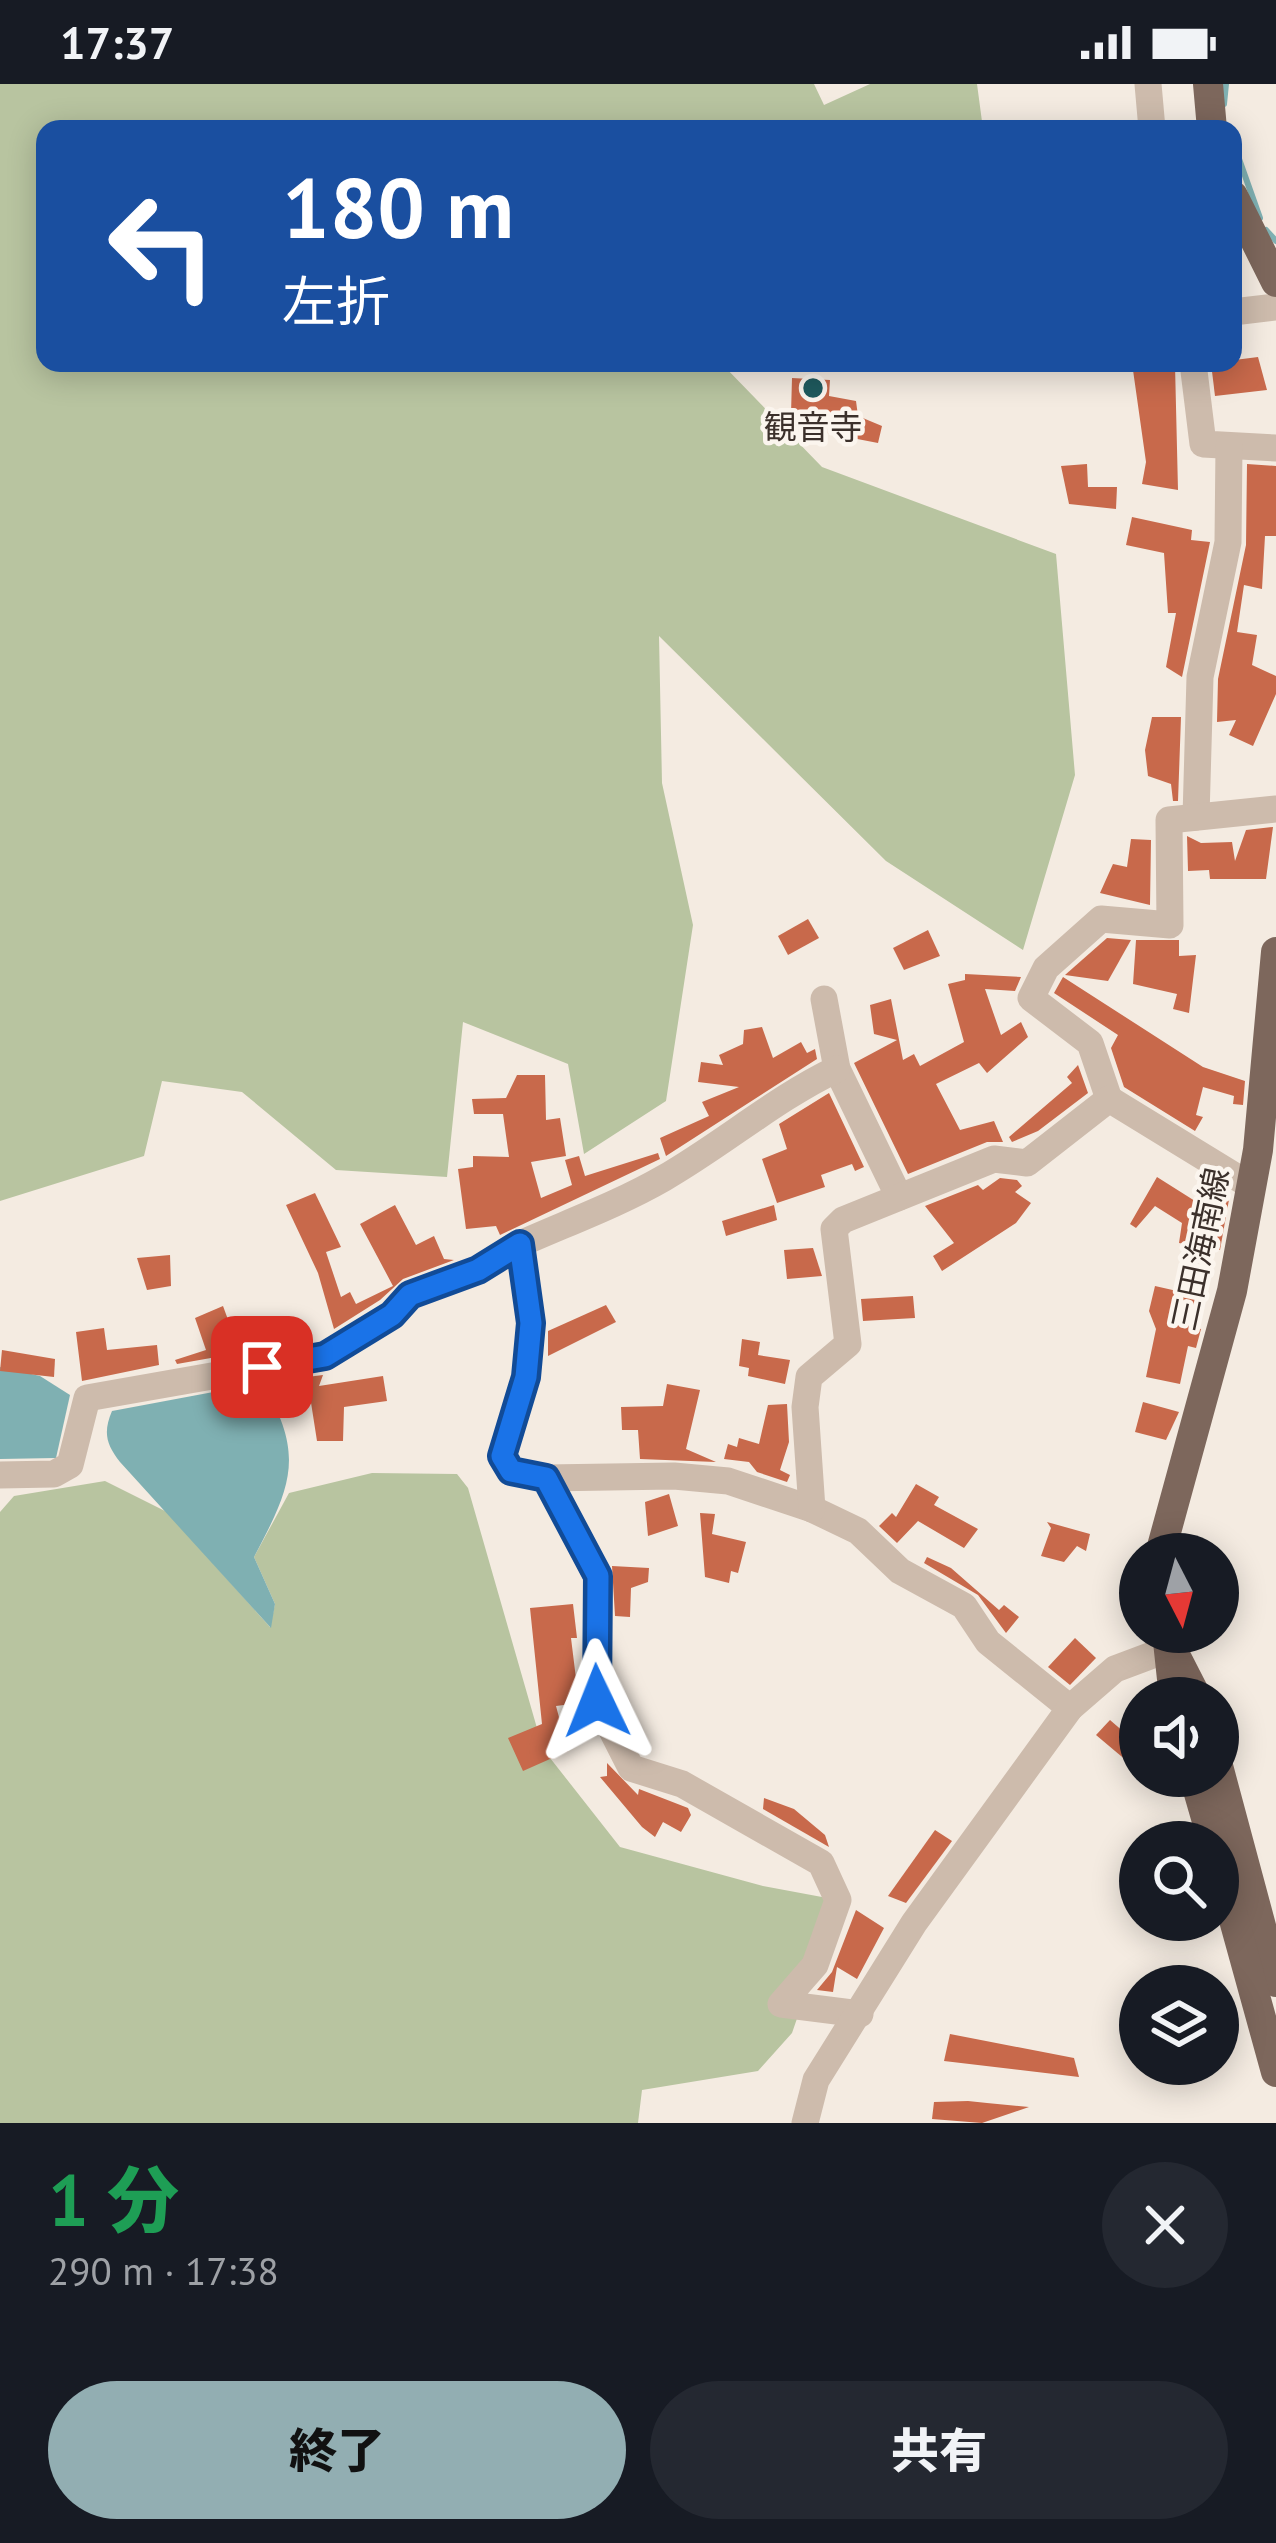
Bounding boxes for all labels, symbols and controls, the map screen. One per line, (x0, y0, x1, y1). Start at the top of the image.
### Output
text: 17:37 (60, 13, 174, 71)
text: 180 m (282, 152, 514, 261)
icon: left (84, 168, 240, 324)
text: 左折 (282, 266, 390, 336)
marker: 観音寺 (800, 375, 826, 401)
place label: 観音寺 (764, 405, 863, 448)
street label: 三田海南線 (1161, 1164, 1238, 1334)
pin (211, 1316, 313, 1418)
icon: arrive (229, 1334, 295, 1400)
north arrow (1119, 1533, 1239, 1653)
map controls (1119, 1533, 1239, 2085)
position arrow (534, 1638, 660, 1764)
button: sound (1119, 1677, 1239, 1797)
button: search (1119, 1821, 1239, 1941)
button: layers (1119, 1965, 1239, 2085)
text: 1 分 (48, 2153, 179, 2246)
button: close (1102, 2162, 1228, 2288)
text: 290 m · 17:38 (48, 2245, 279, 2296)
button: 終了 (48, 2381, 626, 2519)
button: 共有 (650, 2381, 1228, 2519)

